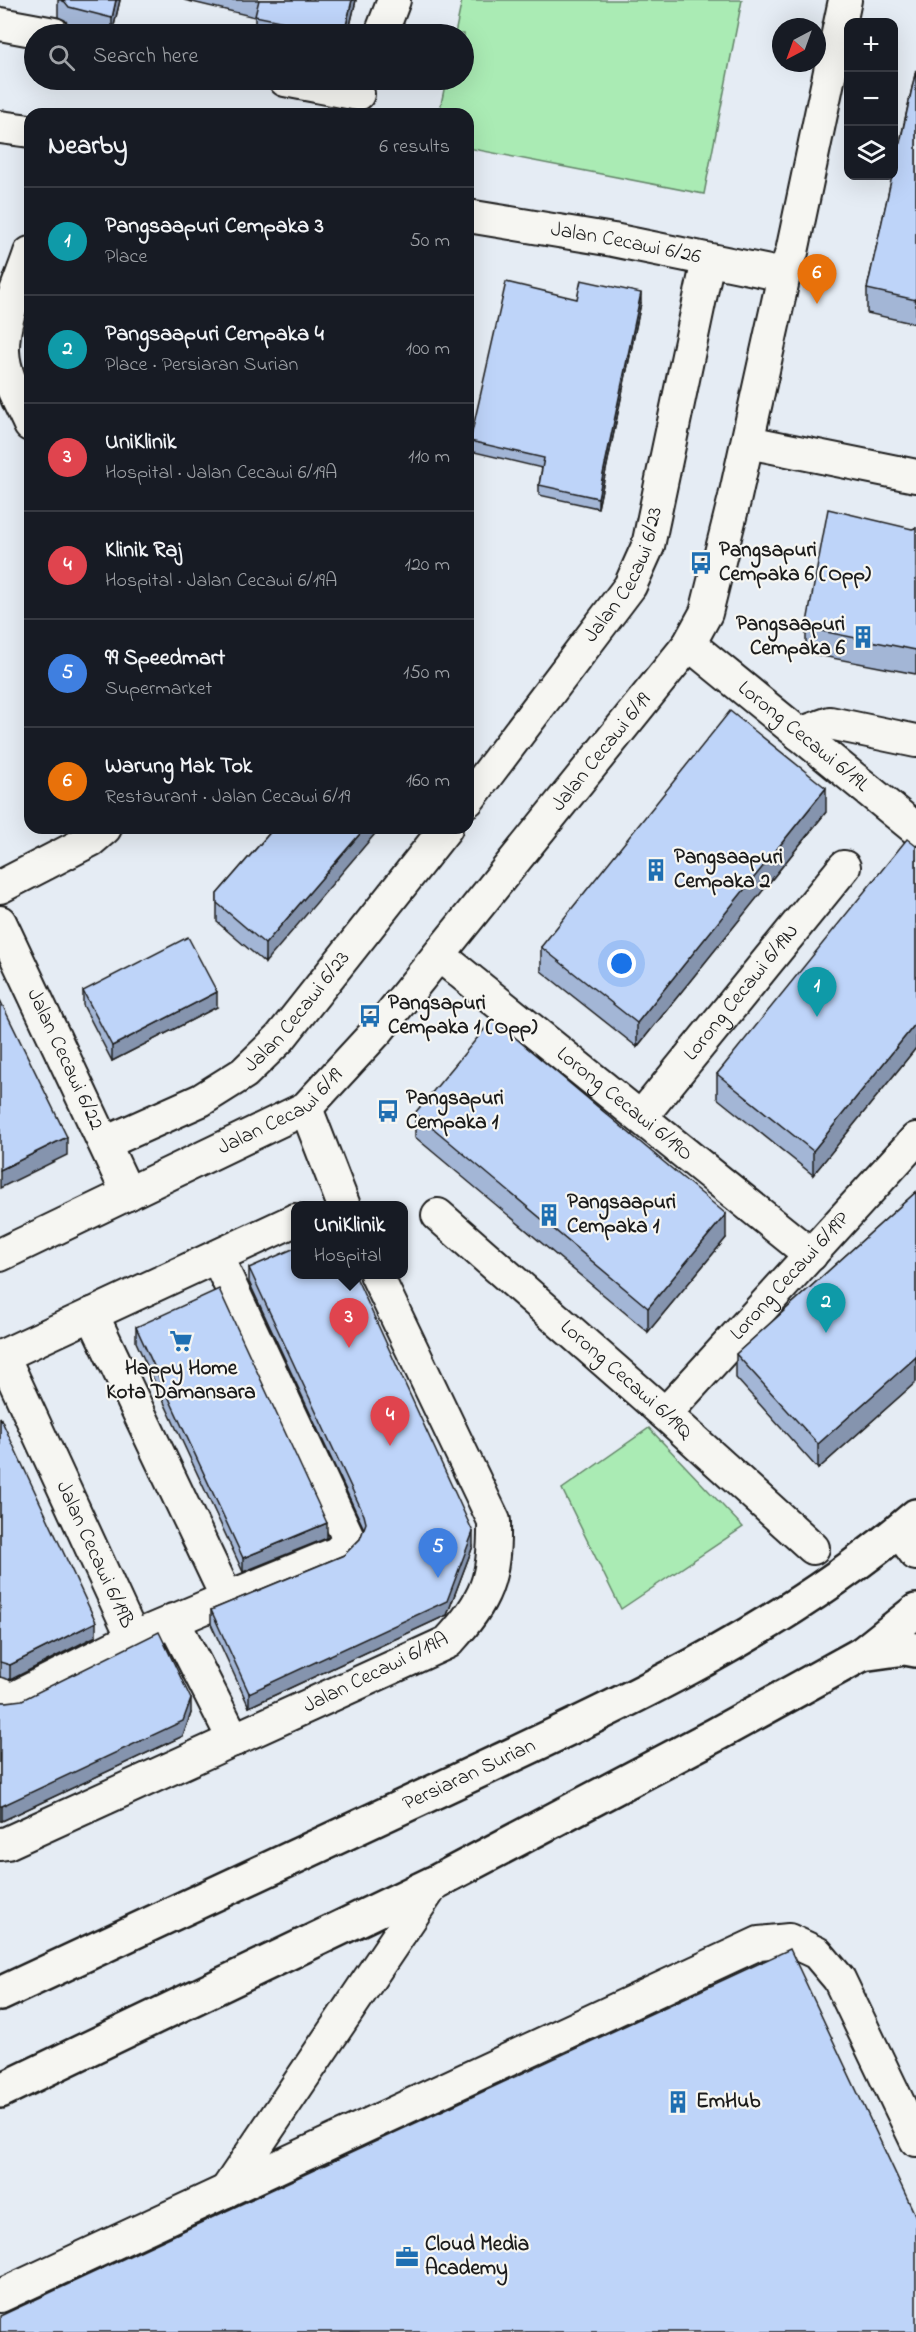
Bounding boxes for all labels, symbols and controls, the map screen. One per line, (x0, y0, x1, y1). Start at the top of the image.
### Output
north arrow (772, 18, 826, 72)
map controls (844, 18, 898, 180)
button: + (844, 18, 898, 72)
search box (24, 24, 474, 90)
icon: search (45, 41, 78, 74)
text: Search here (93, 41, 198, 73)
button: − (844, 72, 898, 126)
button: layers (844, 126, 898, 180)
text: Nearby (48, 128, 127, 166)
text: 6 results (379, 133, 450, 162)
text: Pangsaapuri Cempaka 3 (105, 211, 324, 243)
street label: Jalan Cecawi 6/26 (548, 215, 703, 273)
text: 1 (64, 227, 71, 256)
text: 50 m (409, 227, 450, 256)
text: Place (105, 243, 147, 272)
pin: 6 (798, 254, 836, 304)
text: Pangsaapuri Cempaka 4 (105, 319, 324, 351)
text: 2 (63, 335, 72, 364)
text: 100 m (406, 335, 450, 364)
text: Place · Persiaran Surian (105, 351, 298, 380)
text: UniKlinik (105, 427, 176, 459)
text: 3 (63, 443, 72, 472)
text: 110 m (408, 443, 450, 472)
text: Hospital · Jalan Cecawi 6/19A (105, 459, 337, 488)
street label: Jalan Cecawi 6/23 (577, 504, 671, 649)
text: Klinik Raj (105, 535, 182, 567)
place label: Pangsapuri Cempaka 6 (Opp) (719, 536, 872, 590)
bus stop icon: Pangsapuri Cempaka 6 (Opp) (688, 550, 714, 576)
text: 4 (63, 551, 72, 580)
text: 120 m (405, 551, 450, 580)
text: Hospital · Jalan Cecawi 6/19A (105, 567, 337, 596)
place label: Pangsaapuri Cempaka 6 (736, 610, 846, 664)
building icon: Pangsaapuri Cempaka 6 (850, 624, 876, 650)
text: 99 Speedmart (105, 643, 225, 675)
text: 5 (62, 659, 73, 688)
text: 150 m (403, 659, 450, 688)
street label: Lorong Cecawi 6/19L (731, 674, 875, 800)
text: Supermarket (105, 675, 212, 704)
street label: Jalan Cecawi 6/19 (544, 686, 659, 818)
text: Warung Mak Tok (105, 751, 252, 783)
text: 6 (63, 767, 72, 796)
text: 160 m (406, 767, 450, 796)
text: Restaurant · Jalan Cecawi 6/19 (105, 783, 350, 812)
place label: Pangsaapuri Cempaka 2 (674, 843, 783, 897)
building icon: Pangsaapuri Cempaka 2 (643, 857, 669, 883)
street label: Lorong Cecawi 6/19N (677, 918, 807, 1068)
street label: Jalan Cecawi 6/23 (237, 945, 358, 1080)
your location (607, 949, 636, 978)
pin: 1 (798, 968, 836, 1017)
street label: Jalan Cecawi 6/22 (19, 984, 111, 1135)
place label: Pangsapuri Cempaka 1 (Opp) (388, 989, 538, 1043)
bus stop icon: Pangsapuri Cempaka 1 (Opp) (357, 1003, 383, 1029)
street label: Lorong Cecawi 6/19O (549, 1040, 699, 1169)
street label: Jalan Cecawi 6/19 (213, 1061, 351, 1163)
place label: Pangsapuri Cempaka 1 (406, 1084, 504, 1138)
bus stop icon: Pangsapuri Cempaka 1 (375, 1098, 401, 1124)
place label: Pangsaapuri Cempaka 1 (567, 1188, 676, 1242)
popup (291, 1201, 408, 1279)
building icon: Pangsaapuri Cempaka 1 (536, 1202, 562, 1228)
street label: Lorong Cecawi 6/19P (724, 1205, 857, 1348)
text: UniKlinik (314, 1210, 385, 1242)
text: Hospital (314, 1242, 381, 1271)
pin: 2 (806, 1284, 846, 1333)
pin: 3 (330, 1298, 368, 1348)
street label: Lorong Cecawi 6/19Q (553, 1313, 699, 1447)
supermarket icon: Happy Home Kota Damansara (168, 1328, 194, 1354)
place label: Happy Home Kota Damansara (106, 1354, 256, 1408)
pin: 4 (370, 1396, 410, 1446)
street label: Jalan Cecawi 6/19B (48, 1476, 142, 1634)
pin: 5 (418, 1528, 458, 1578)
street label: Jalan Cecawi 6/19A (298, 1625, 454, 1721)
street label: Persiaran Surian (398, 1731, 541, 1819)
place label: EmHub (696, 2087, 761, 2117)
building icon: EmHub (665, 2089, 691, 2115)
place label: Cloud Media Academy (425, 2230, 529, 2286)
office icon: Cloud Media Academy (394, 2244, 420, 2270)

